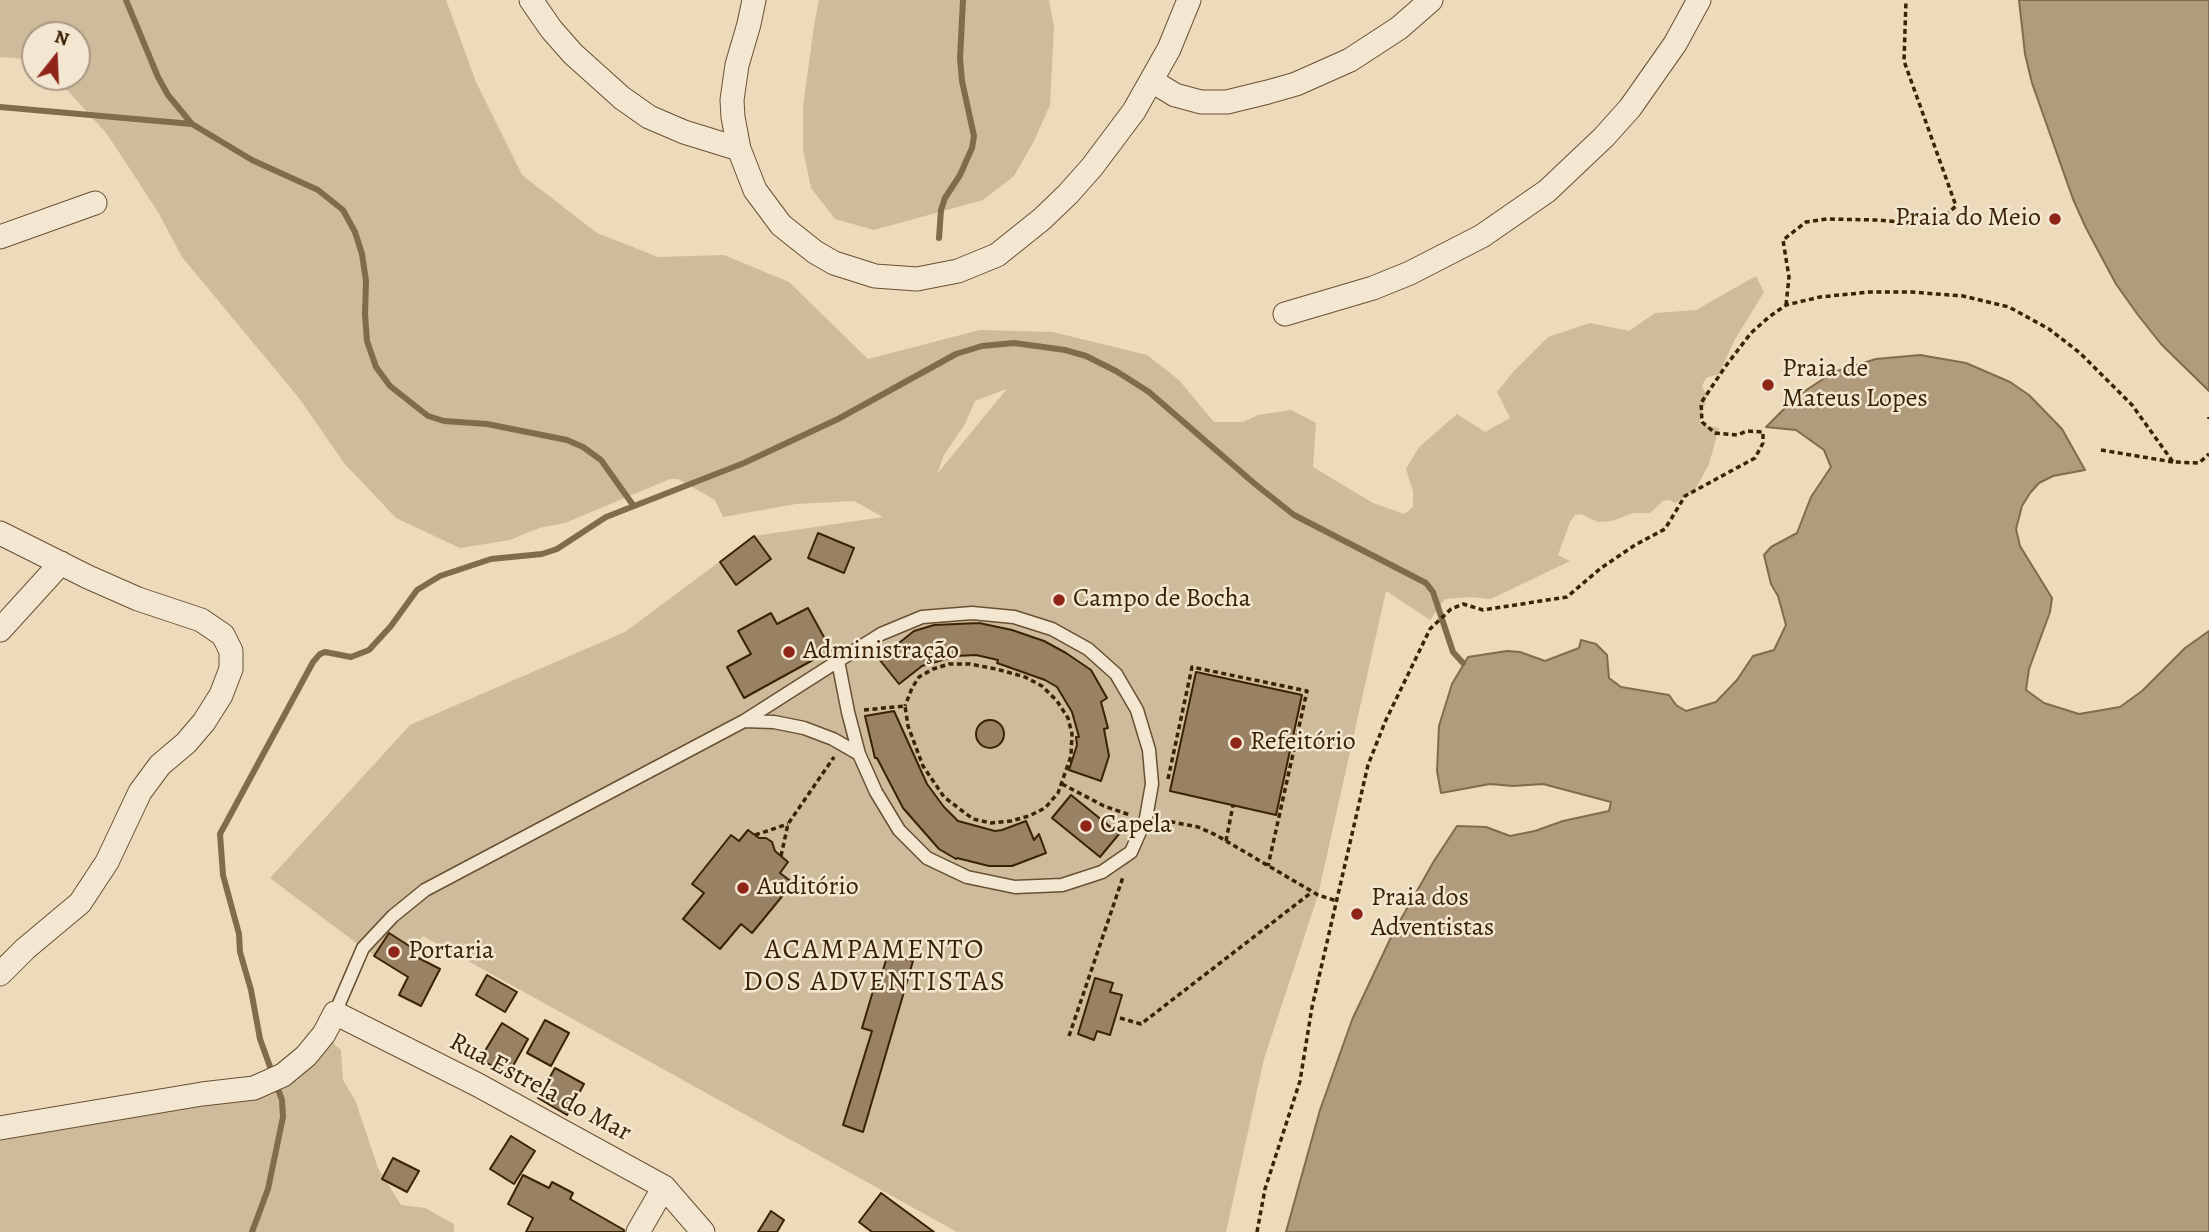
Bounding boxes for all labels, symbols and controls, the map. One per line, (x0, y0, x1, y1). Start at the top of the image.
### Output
north arrow (21, 21, 91, 91)
text: N (51, 23, 72, 52)
place label: Praia do Meio (1895, 203, 2041, 235)
marker: Praia do Meio (2047, 211, 2063, 227)
place label: Praia de Mateus Lopes (1782, 354, 1928, 416)
marker: Praia de Mateus Lopes (1760, 377, 1776, 393)
place label: Campo de Bocha (1073, 584, 1251, 616)
marker: Campo de Bocha (1051, 592, 1067, 608)
place label: Administração (803, 636, 959, 668)
marker: Administração (781, 644, 797, 660)
place label: Refeitório (1250, 727, 1356, 759)
marker: Refeitório (1228, 735, 1244, 751)
place label: Capela (1100, 810, 1172, 842)
marker: Capela (1078, 818, 1094, 834)
place label: Auditório (757, 872, 859, 904)
marker: Auditório (735, 880, 751, 896)
place label: Praia dos Adventistas (1371, 883, 1494, 944)
marker: Praia dos Adventistas (1349, 906, 1365, 922)
district label: ACAMPAMENTO DOS ADVENTISTAS (745, 934, 1005, 1000)
place label: Portaria (408, 936, 494, 968)
marker: Portaria (386, 944, 402, 960)
street label: Rua Estrela do Mar (444, 1027, 636, 1149)

